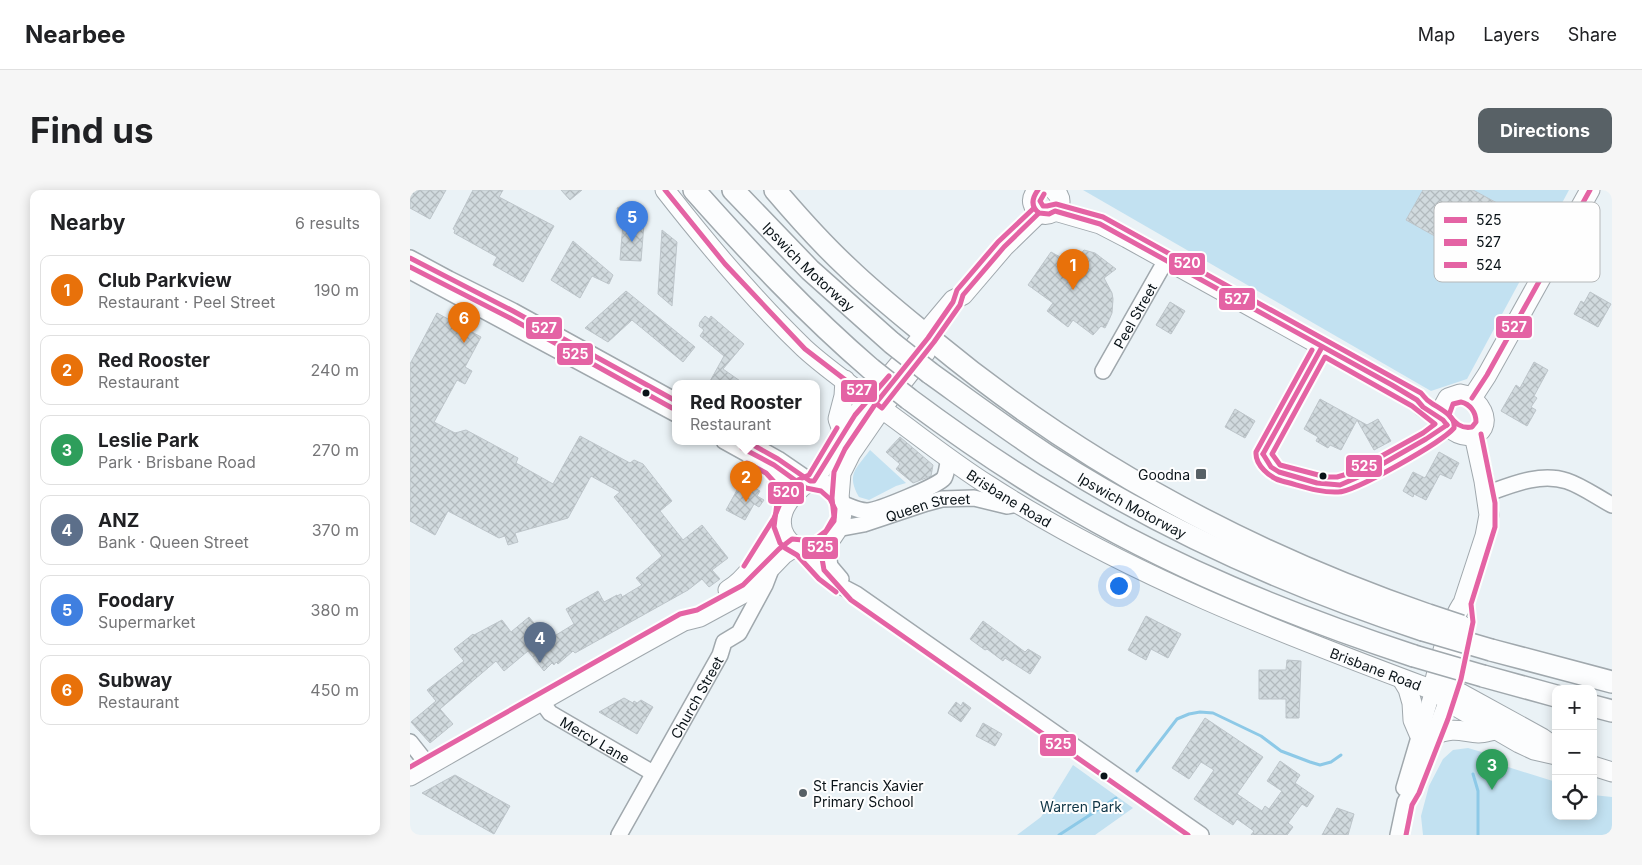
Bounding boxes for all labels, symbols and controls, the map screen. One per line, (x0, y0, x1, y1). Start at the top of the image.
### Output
text: Nearbee (25, 20, 126, 49)
text: Map (1418, 24, 1455, 45)
text: Layers (1483, 24, 1540, 45)
text: Share (1568, 24, 1617, 45)
button: Directions (1478, 108, 1612, 153)
text: Find us (30, 109, 154, 151)
pin: 5 (616, 201, 648, 242)
legend (1434, 202, 1600, 282)
text: Nearby (50, 210, 125, 235)
text: 525 (1476, 211, 1502, 228)
text: 6 results (295, 213, 360, 233)
street label: Ipswich Motorway (760, 218, 859, 315)
text: 527 (1476, 233, 1501, 250)
pin: 1 (1057, 249, 1089, 290)
line badge: 520 (1168, 252, 1206, 276)
text: 520 (1173, 254, 1201, 271)
text: 524 (1476, 256, 1502, 273)
text: Club Parkview (98, 269, 232, 292)
street label: Peel Street (1109, 279, 1160, 351)
text: 1 (64, 280, 70, 300)
text: 190 m (314, 280, 359, 300)
line badge: 527 (1218, 287, 1256, 311)
text: 527 (1224, 290, 1250, 307)
text: Restaurant · Peel Street (98, 292, 275, 312)
pin: 6 (448, 302, 480, 343)
line badge: 527 (1495, 315, 1533, 339)
line badge: 527 (525, 316, 563, 340)
text: 527 (1501, 318, 1527, 335)
text: 527 (531, 319, 557, 336)
line badge: 525 (556, 342, 594, 366)
text: 525 (562, 345, 588, 362)
text: Red Rooster (98, 349, 210, 372)
text: 2 (62, 360, 72, 380)
text: 240 m (311, 360, 359, 380)
text: Restaurant (98, 372, 179, 392)
line badge: 527 (840, 379, 878, 403)
popup (672, 380, 820, 445)
text: 527 (846, 381, 872, 398)
unlabelled marker (641, 388, 651, 398)
text: Red Rooster (690, 391, 802, 414)
text: Restaurant (690, 414, 771, 434)
text: Leslie Park (98, 429, 199, 452)
text: 3 (62, 440, 72, 460)
text: 270 m (312, 440, 359, 460)
text: Park · Brisbane Road (98, 452, 256, 472)
line badge: 525 (1345, 454, 1383, 478)
text: 525 (1351, 457, 1377, 474)
pin: 2 (730, 461, 762, 502)
street label: Brisbane Road (964, 465, 1055, 530)
place label: Goodna (1138, 466, 1190, 483)
marker: Goodna (1194, 467, 1208, 481)
street label: Ipswich Motorway (1075, 468, 1190, 541)
unlabelled marker (1318, 471, 1328, 481)
line badge: 520 (767, 481, 805, 505)
text: 520 (772, 483, 800, 500)
street label: Queen Street (883, 490, 971, 525)
text: ANZ (98, 509, 139, 532)
text: 4 (62, 520, 72, 540)
text: 370 m (312, 520, 359, 540)
text: Bank · Queen Street (98, 532, 249, 552)
line badge: 525 (801, 536, 839, 560)
text: 525 (807, 538, 833, 555)
your location (1106, 573, 1132, 599)
text: Foodary (98, 589, 174, 612)
text: 5 (62, 600, 72, 620)
text: 380 m (311, 600, 359, 620)
text: Supermarket (98, 612, 195, 632)
pin: 4 (524, 622, 556, 663)
street label: Brisbane Road (1328, 643, 1424, 693)
street label: Church Street (666, 653, 726, 741)
text: Subway (98, 669, 172, 692)
text: 6 (62, 680, 72, 700)
text: 450 m (310, 680, 359, 700)
map controls (1552, 685, 1597, 820)
button: + (1552, 685, 1597, 730)
text: Restaurant (98, 692, 179, 712)
street label: Mercy Lane (557, 712, 633, 766)
button: − (1552, 730, 1597, 775)
line badge: 525 (1039, 733, 1077, 757)
text: 525 (1045, 735, 1071, 752)
pin: 3 (1476, 749, 1508, 790)
unlabelled marker (1099, 771, 1109, 781)
button: locate (1552, 775, 1597, 820)
place label: St Francis Xavier Primary School (813, 777, 924, 810)
marker: St Francis Xavier Primary School (797, 787, 809, 799)
park label: Warren Park (1040, 798, 1122, 815)

